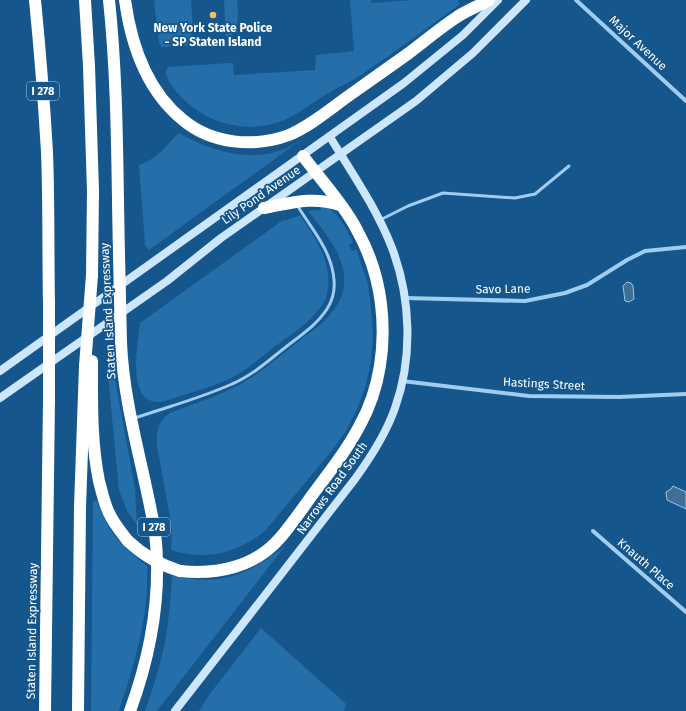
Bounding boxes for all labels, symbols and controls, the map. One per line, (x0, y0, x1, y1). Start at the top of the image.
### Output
marker: New York State Police - SP Staten Island (208, 10, 218, 20)
street label: Major Avenue (606, 13, 670, 73)
place label: New York State Police - SP Staten Island (154, 21, 273, 49)
road number: I 278 (27, 82, 59, 100)
street label: Lily Pond Avenue (219, 163, 303, 227)
street label: Staten Island Expressway (97, 242, 119, 380)
street label: Savo Lane (475, 282, 531, 296)
street label: Hastings Street (502, 375, 586, 393)
street label: Narrows Road South (294, 439, 370, 537)
road number: I 278 (138, 518, 170, 536)
street label: Knauth Place (615, 535, 677, 593)
street label: Staten Island Expressway (24, 562, 40, 699)

